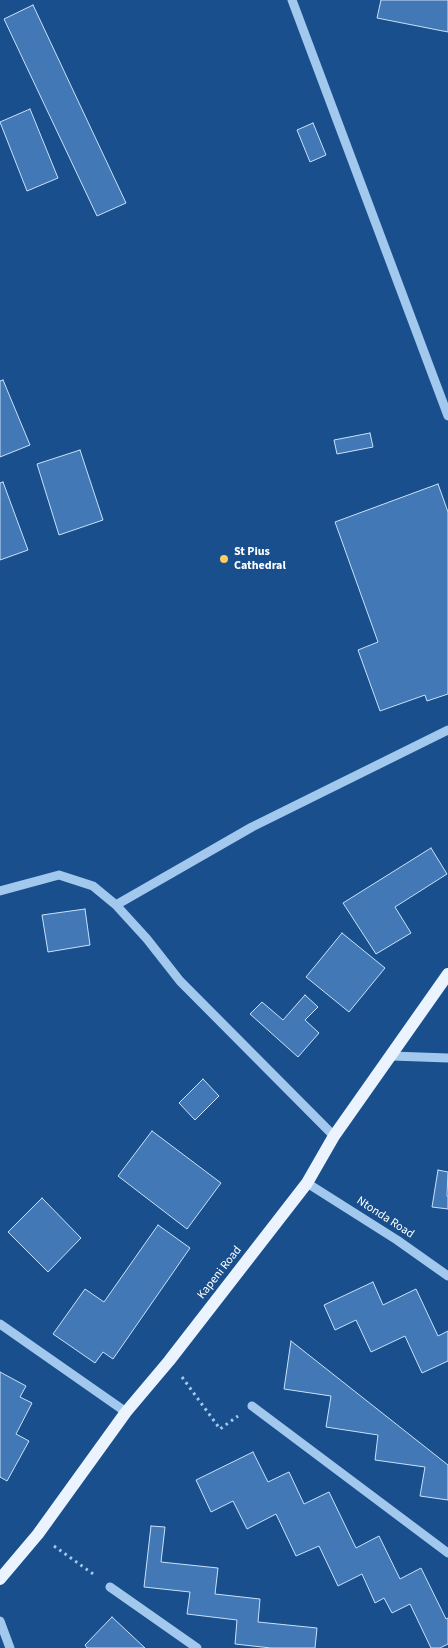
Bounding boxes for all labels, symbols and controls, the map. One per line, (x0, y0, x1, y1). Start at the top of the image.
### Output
place label: St Pius Cathedral (234, 545, 286, 573)
marker: St Pius Cathedral (218, 553, 230, 565)
street label: Ntonda Road (354, 1194, 416, 1242)
street label: Kapeni Road (195, 1244, 245, 1302)

